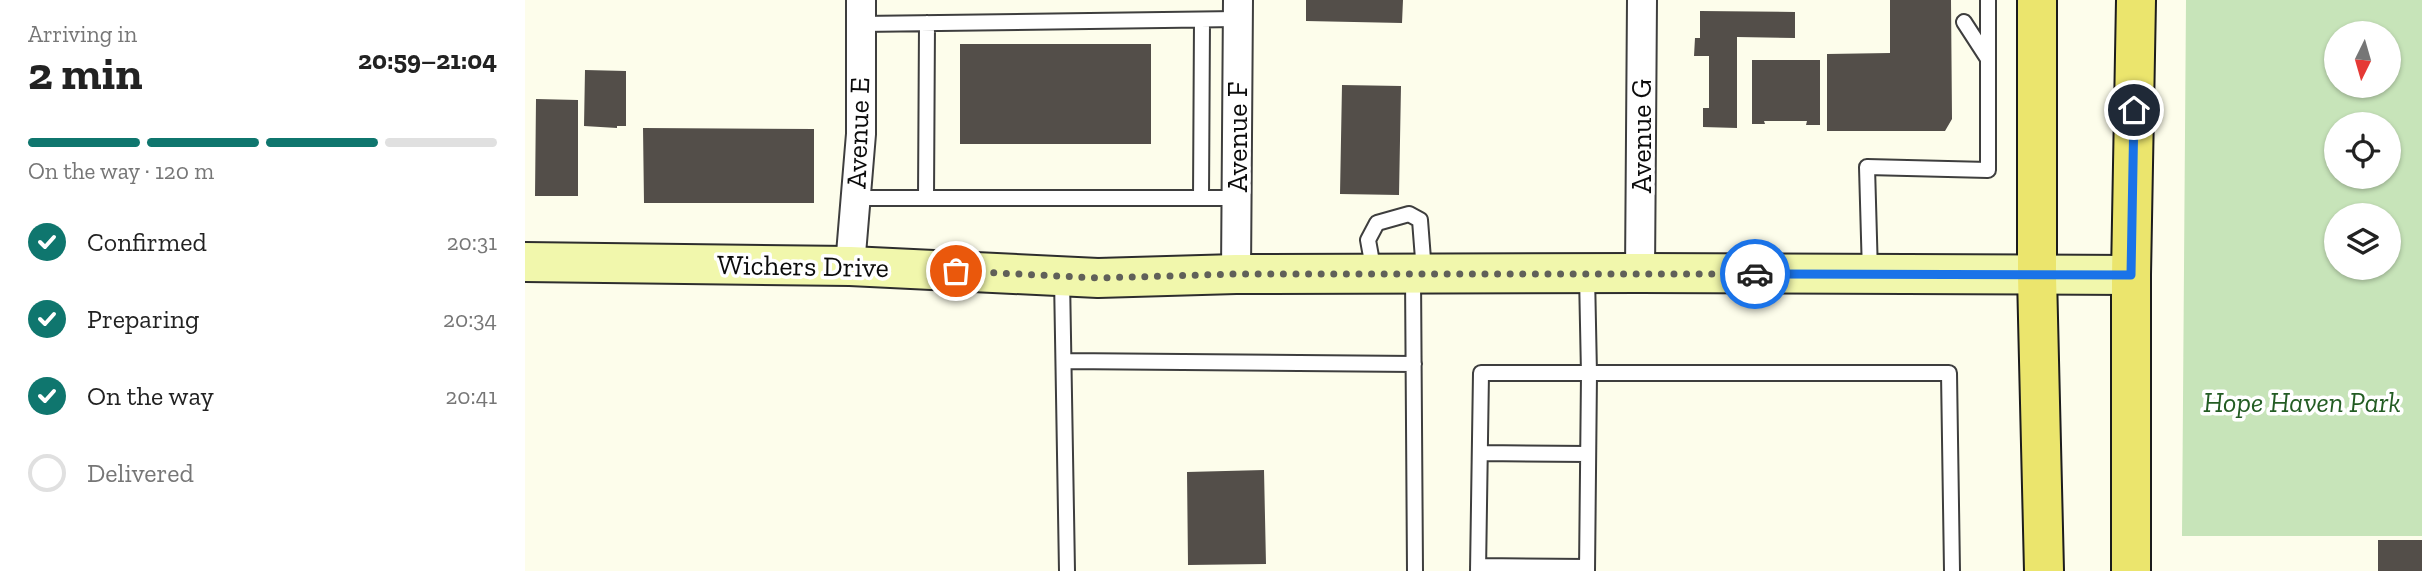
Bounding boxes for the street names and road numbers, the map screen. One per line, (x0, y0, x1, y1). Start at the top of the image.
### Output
street label: Avenue E (840, 77, 876, 189)
street label: Avenue G (1625, 79, 1658, 193)
street label: Avenue F (1221, 82, 1254, 192)
street label: Wichers Drive (717, 248, 889, 284)

